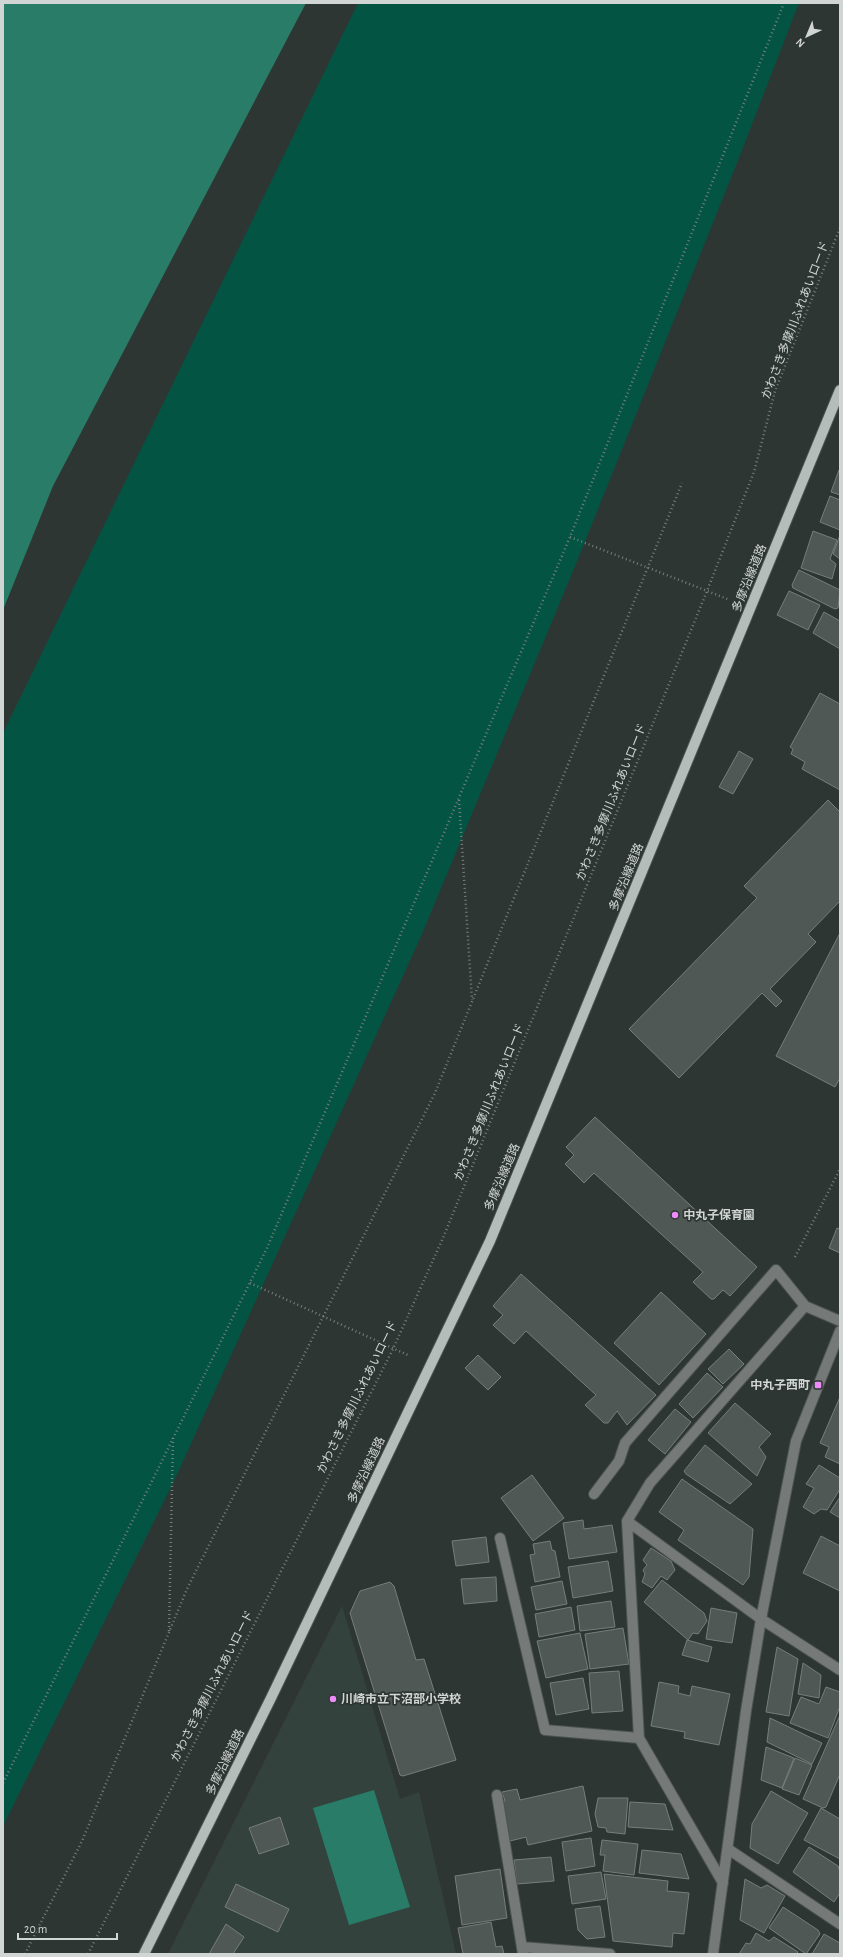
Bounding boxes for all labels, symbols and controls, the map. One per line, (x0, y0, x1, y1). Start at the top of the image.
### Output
north arrow (787, 16, 827, 56)
text: N (794, 36, 807, 49)
street label: かわさき多摩川ふれあいロード (758, 239, 831, 401)
street label: 多摩沿線道路 (729, 542, 768, 614)
street label: かわさき多摩川ふれあいロード (573, 721, 648, 882)
street label: 多摩沿線道路 (606, 841, 645, 913)
street label: かわさき多摩川ふれあいロード (451, 1021, 526, 1182)
street label: 多摩沿線道路 (481, 1141, 522, 1212)
place label: 中丸子保育園 (683, 1208, 755, 1221)
marker: 中丸子保育園 (670, 1210, 680, 1220)
street label: かわさき多摩川ふれあいロード (314, 1318, 399, 1475)
place label: 中丸子西町 (750, 1379, 810, 1391)
marker: 中丸子西町 (813, 1380, 823, 1390)
street label: 多摩沿線道路 (344, 1434, 387, 1505)
street label: かわさき多摩川ふれあいロード (168, 1608, 255, 1764)
place label: 川崎市立下沼部小学校 (341, 1692, 461, 1705)
marker: 川崎市立下沼部小学校 (328, 1694, 338, 1704)
street label: 多摩沿線道路 (203, 1727, 246, 1797)
scale bar (18, 1915, 117, 1941)
text: 20 m (24, 1923, 47, 1935)

